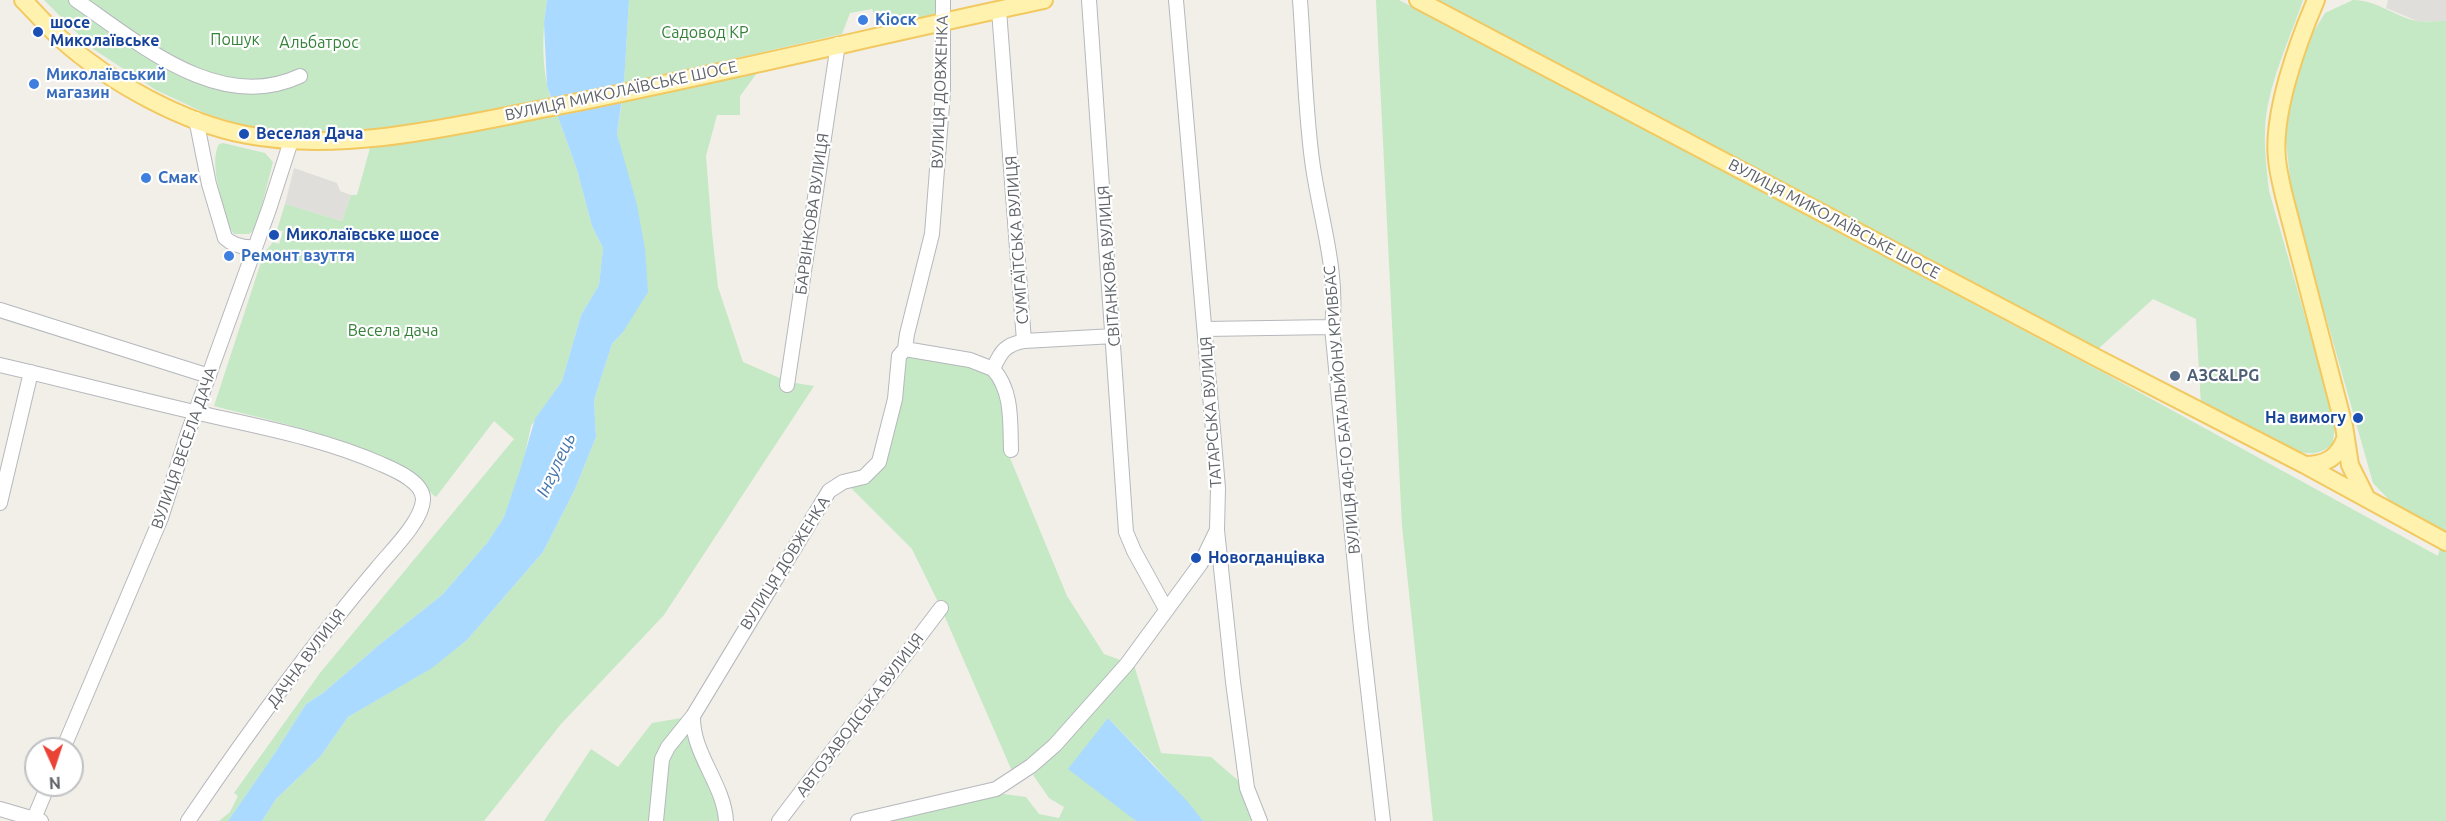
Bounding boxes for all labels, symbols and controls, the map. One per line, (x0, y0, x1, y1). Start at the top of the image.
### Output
place label: Кіоск (875, 10, 917, 30)
place label: шосе Миколаївське (50, 13, 159, 51)
marker: Кіоск (856, 13, 870, 27)
street label: ВУЛИЦЯ ДОВЖЕНКА (928, 15, 952, 169)
park label: Садовод КР (661, 23, 749, 43)
marker: шосе Миколаївське (31, 25, 45, 39)
park label: Пошук (210, 30, 260, 50)
park label: Альбатрос (279, 33, 359, 53)
street label: ВУЛИЦЯ МИКОЛАЇВСЬКЕ ШОСЕ (503, 57, 739, 125)
place label: Миколаївський магазин (46, 65, 166, 103)
marker: Миколаївський магазин (27, 77, 41, 91)
place label: Веселая Дача (256, 124, 363, 144)
marker: Веселая Дача (237, 127, 251, 141)
street label: БАРВІНКОВА ВУЛИЦЯ (791, 132, 833, 296)
street label: СУМГАЇТСЬКА ВУЛИЦЯ (1002, 155, 1032, 325)
street label: ВУЛИЦЯ МИКОЛАЇВСЬКЕ ШОСЕ (1725, 155, 1943, 283)
place label: Смак (158, 168, 198, 188)
marker: Смак (139, 171, 153, 185)
street label: СВІТАНКОВА ВУЛИЦЯ (1094, 185, 1124, 347)
place label: Миколаївське шосе (286, 225, 439, 245)
marker: Миколаївське шосе (267, 228, 281, 242)
place label: Ремонт взуття (241, 246, 355, 266)
marker: Ремонт взуття (222, 249, 236, 263)
street label: ВУЛИЦЯ 40-ГО БАТАЛЬЙОНУ КРИВБАС (1320, 265, 1364, 555)
park label: Весела дача (348, 321, 438, 341)
street label: ТАТАРСЬКА ВУЛИЦЯ (1196, 336, 1226, 488)
street label: ВУЛИЦЯ ВЕСЕЛА ДАЧА (147, 365, 221, 531)
place label: АЗС&LPG (2187, 366, 2259, 386)
marker: АЗС&LPG (2168, 369, 2182, 383)
place label: На вимогу (2265, 408, 2346, 428)
marker: На вимогу (2351, 411, 2365, 425)
water label: Інгулець (532, 429, 580, 501)
street label: ВУЛИЦЯ ДОВЖЕНКА (736, 493, 834, 633)
place label: Новогданцівка (1208, 548, 1325, 568)
marker: Новогданцівка (1189, 551, 1203, 565)
street label: ДАЧНА ВУЛИЦЯ (263, 605, 349, 711)
street label: АВТОЗАВОДСЬКА ВУЛИЦЯ (792, 629, 928, 801)
north arrow (24, 737, 84, 797)
text: N (48, 774, 61, 792)

